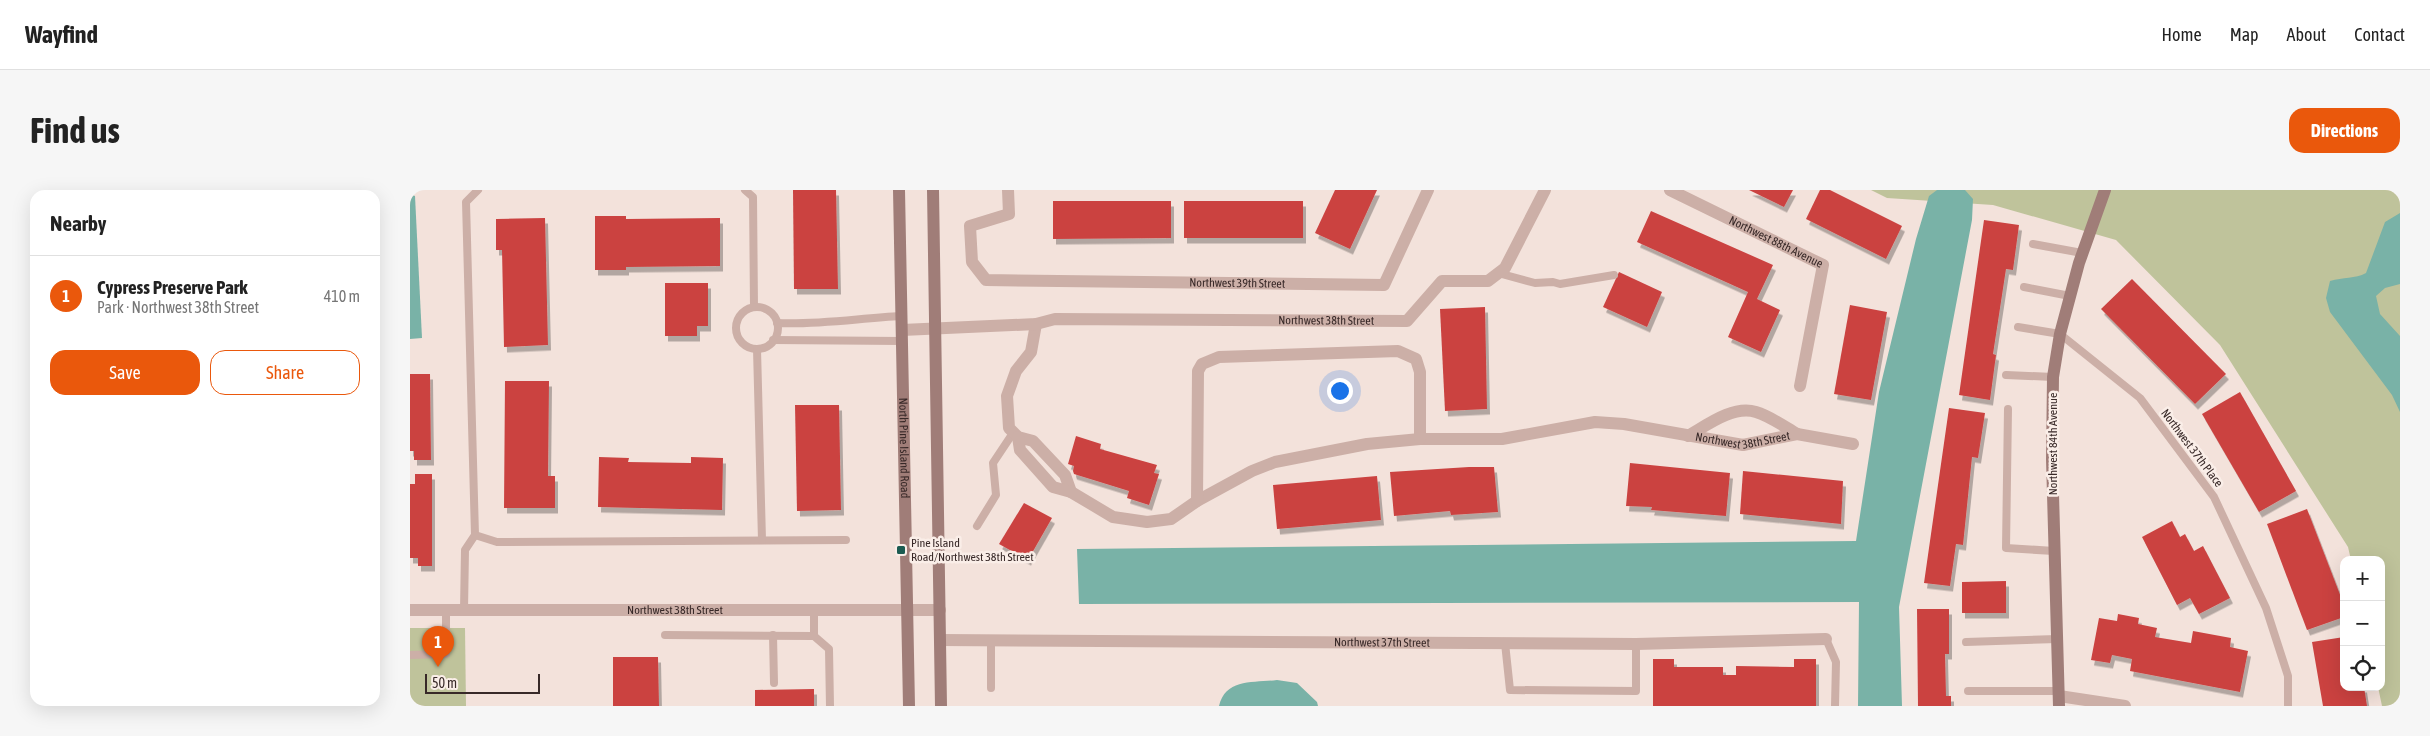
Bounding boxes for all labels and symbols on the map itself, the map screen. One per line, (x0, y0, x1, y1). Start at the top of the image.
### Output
street label: Northwest 88th Avenue (1727, 213, 1825, 271)
street label: Northwest 39th Street (1189, 276, 1286, 291)
street label: Northwest 38th Street (1278, 313, 1375, 328)
your location (1327, 378, 1353, 404)
street label: Northwest 84th Avenue (2046, 393, 2060, 495)
street label: North Pine Island Road (896, 397, 912, 498)
street label: Northwest 37th Place (2158, 406, 2226, 490)
street label: Northwest 38th Street (1694, 429, 1792, 452)
place label: Pine Island Road/Northwest 38th Street (911, 536, 1034, 564)
marker: Pine Island Road/Northwest 38th Street (895, 544, 907, 556)
street label: Northwest 38th Street (627, 603, 724, 617)
pin: 1 (422, 626, 454, 667)
street label: Northwest 37th Street (1334, 635, 1431, 650)
scale bar (425, 671, 540, 694)

